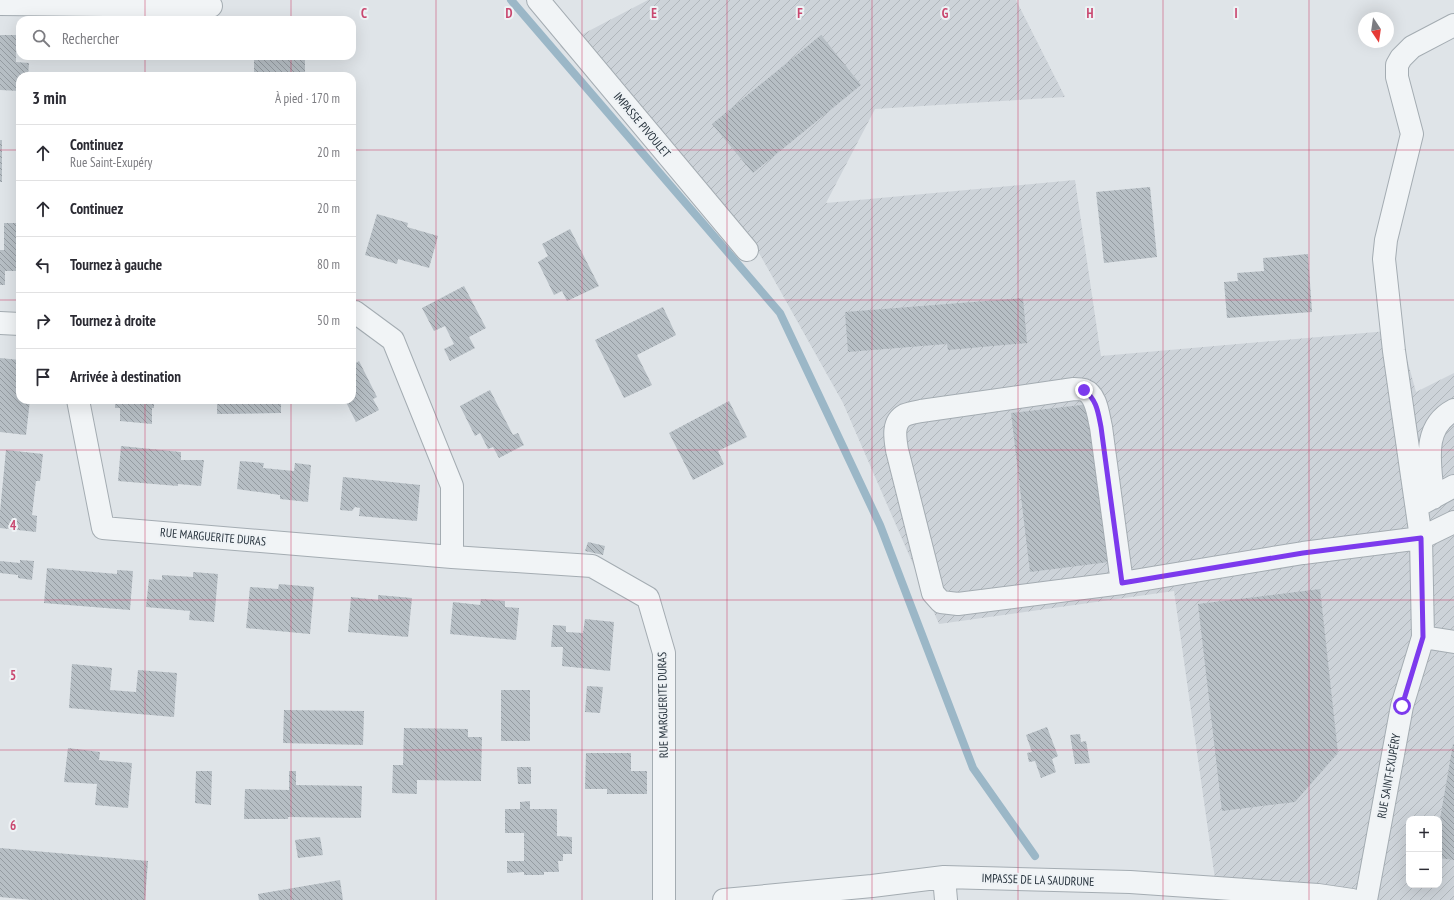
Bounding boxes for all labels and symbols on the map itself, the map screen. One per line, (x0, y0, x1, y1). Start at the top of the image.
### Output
text: C (361, 5, 367, 22)
text: D (506, 5, 513, 22)
text: E (651, 5, 657, 22)
text: F (797, 5, 803, 22)
text: G (942, 5, 949, 22)
text: H (1087, 5, 1094, 22)
text: I (1234, 5, 1238, 22)
north arrow (1358, 12, 1394, 48)
street label: IMPASSE PIVOULET (611, 89, 674, 161)
route end (1075, 381, 1093, 399)
text: 4 (10, 517, 17, 534)
street label: RUE MARGUERITE DURAS (159, 524, 267, 549)
street label: RUE MARGUERITE DURAS (654, 652, 671, 758)
text: 5 (10, 667, 16, 684)
route start (1393, 697, 1411, 715)
street label: RUE SAINT-EXUPÉRY (1374, 732, 1403, 820)
text: 6 (10, 817, 16, 834)
street label: IMPASSE DE LA SAUDRUNE (981, 870, 1095, 889)

